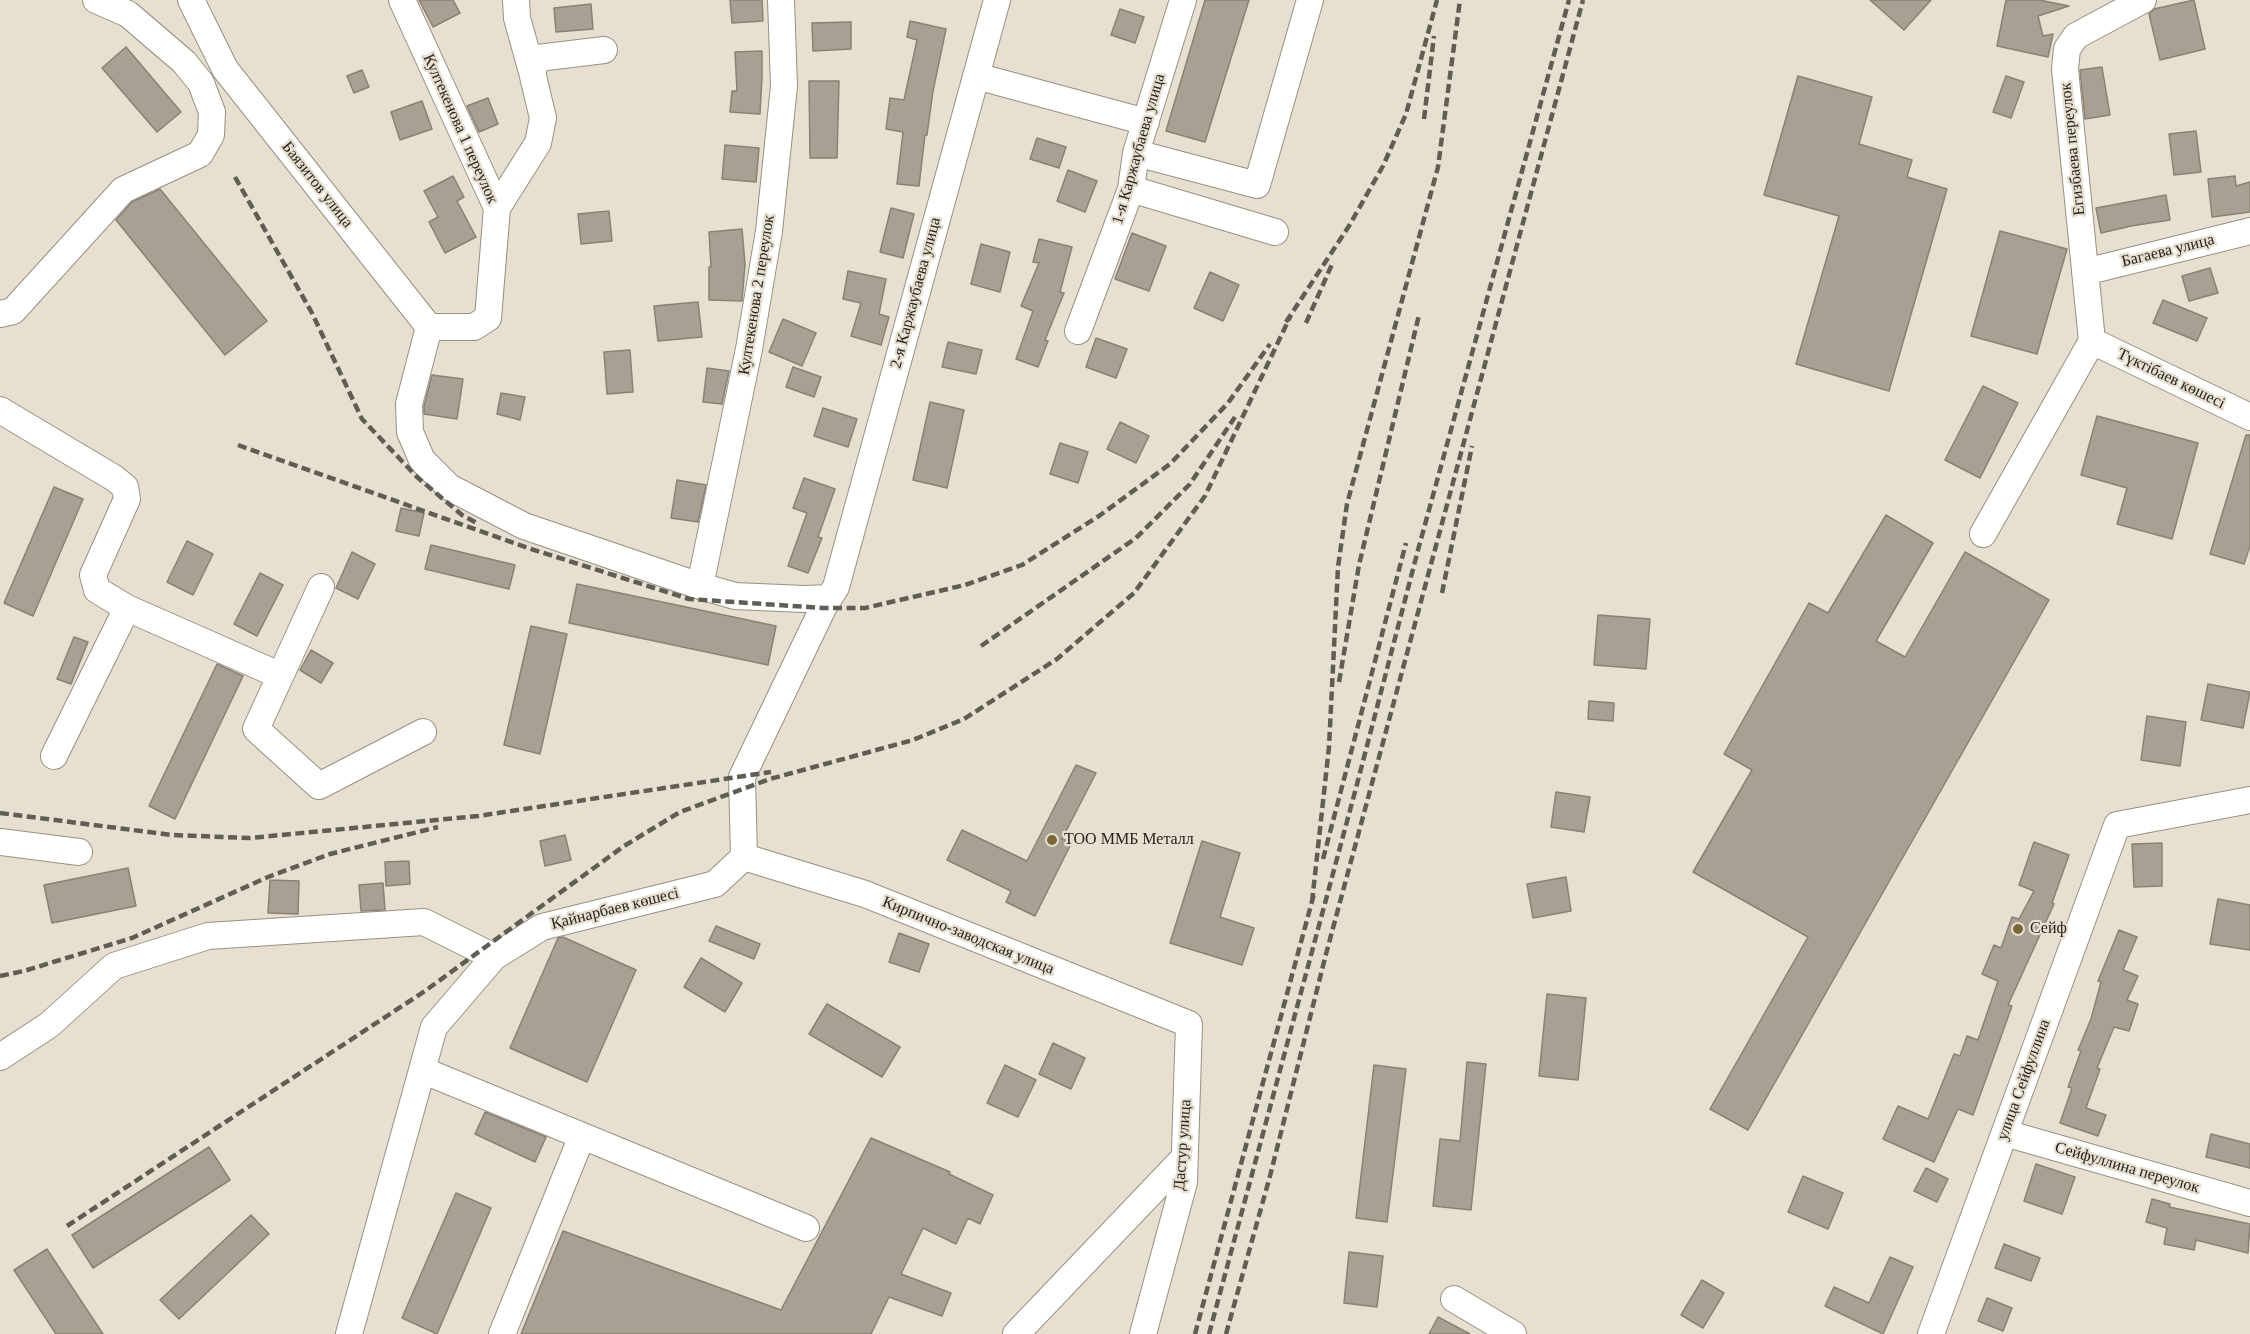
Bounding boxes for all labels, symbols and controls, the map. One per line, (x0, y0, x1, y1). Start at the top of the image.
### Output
street label: Култекенова 1 переулок (418, 51, 502, 207)
street label: 1-я Каржаубаева улица (1108, 72, 1170, 226)
street label: Егизбаева переулок (2056, 82, 2090, 216)
street label: Баязитов улица (277, 138, 357, 232)
street label: Култекенова 2 переулок (735, 214, 779, 376)
street label: 2-я Каржаубаева улица (887, 215, 945, 371)
street label: Багаева улица (2120, 230, 2216, 272)
street label: Түктібаев көшесі (2114, 345, 2228, 413)
place label: ТОО ММБ Металл (1064, 830, 1194, 850)
marker: ТОО ММБ Металл (1045, 833, 1059, 847)
street label: Қайнарбаев көшесі (549, 884, 681, 934)
street label: Кирпично-заводская улица (879, 893, 1057, 979)
place label: Сейф (2030, 919, 2067, 939)
marker: Сейф (2011, 922, 2025, 936)
street label: улица Сейфуллина (1993, 1017, 2055, 1143)
street label: Дастур улица (1170, 1099, 1196, 1191)
street label: Сейфуллина переулок (2053, 1138, 2201, 1198)

